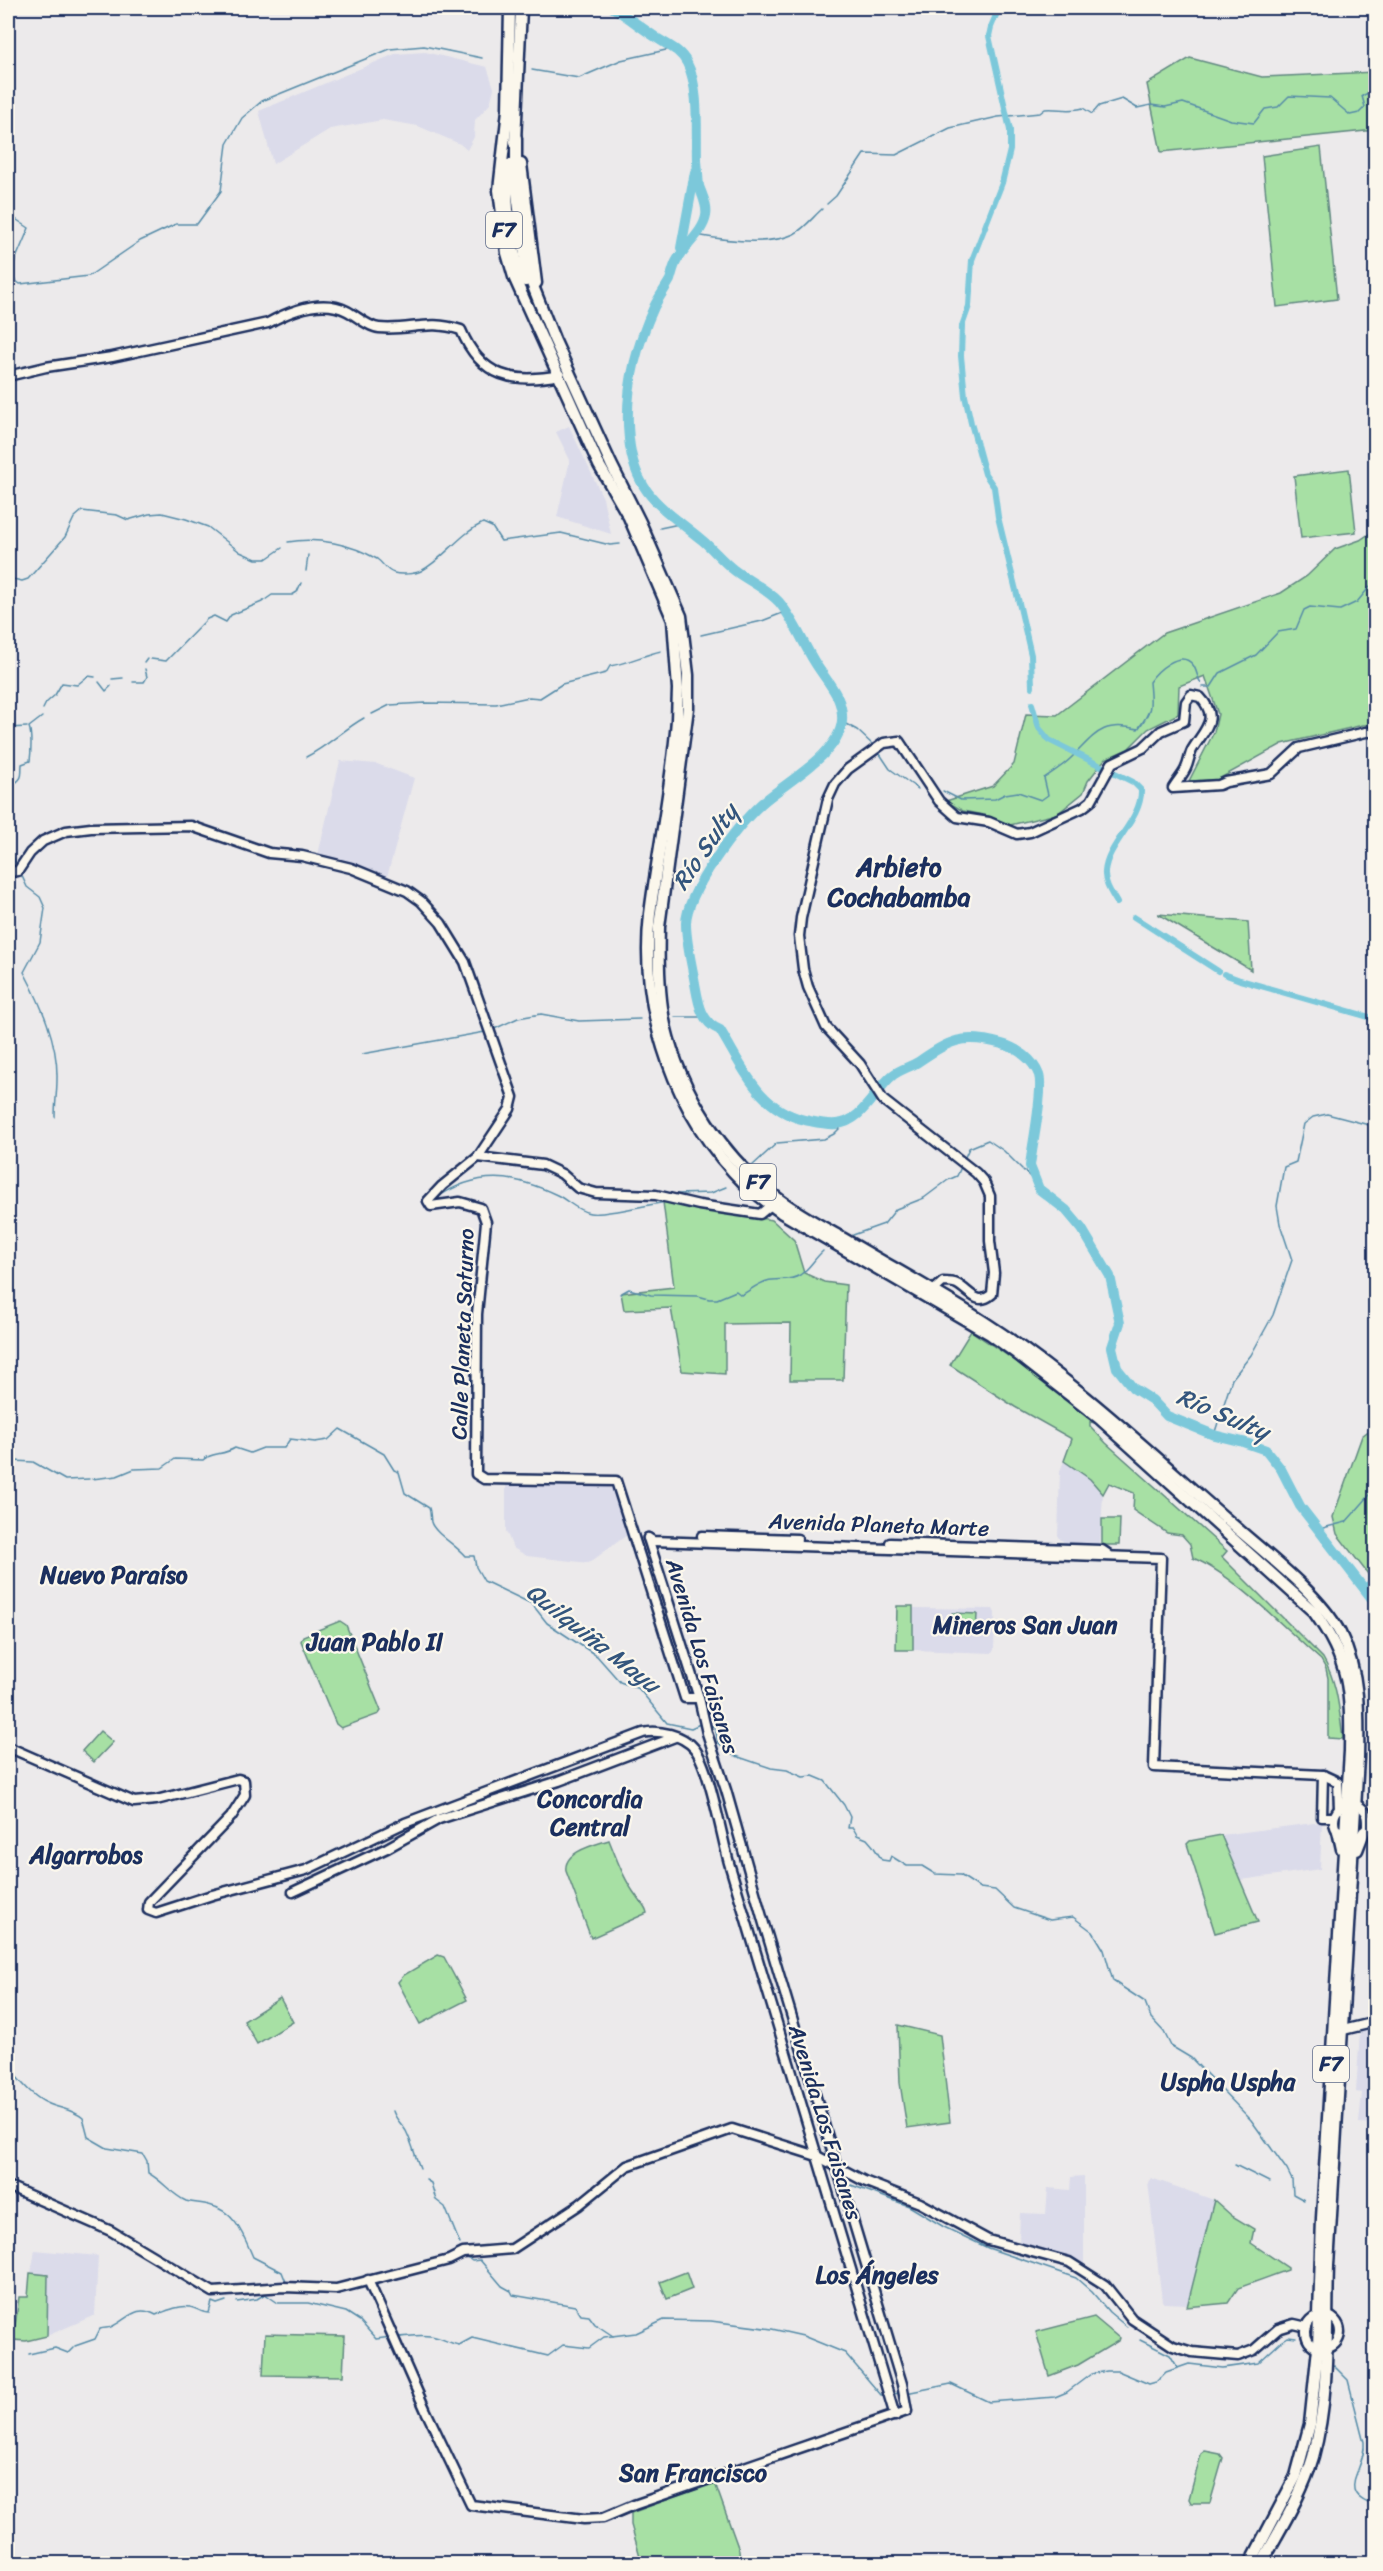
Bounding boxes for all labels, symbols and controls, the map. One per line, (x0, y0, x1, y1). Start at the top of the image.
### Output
road number: F7 (486, 212, 522, 248)
water label: Río Sulty (660, 792, 752, 899)
district label: Arbieto Cochabamba (827, 844, 970, 920)
road number: F7 (740, 1164, 776, 1200)
street label: Calle Planeta Saturno (439, 1228, 486, 1440)
water label: Río Sulty (1170, 1376, 1279, 1454)
street label: Avenida Planeta Marte (767, 1501, 990, 1548)
street label: Avenida Los Faisanes (654, 1552, 751, 1760)
district label: Nuevo Paraíso (39, 1554, 188, 1596)
water label: Quilquiña Mayu (517, 1572, 672, 1706)
district label: Mineros San Juan (932, 1604, 1117, 1646)
district label: Juan Pablo II (305, 1621, 444, 1663)
district label: Concordia Central (536, 1778, 643, 1848)
district label: Algarrobos (28, 1834, 144, 1876)
street label: Avenida Los Faisanes (777, 2018, 874, 2226)
road number: F7 (1313, 2046, 1349, 2082)
district label: Uspha Uspha (1161, 2061, 1296, 2103)
district label: Los Ángeles (815, 2254, 940, 2296)
district label: San Francisco (618, 2452, 768, 2494)

